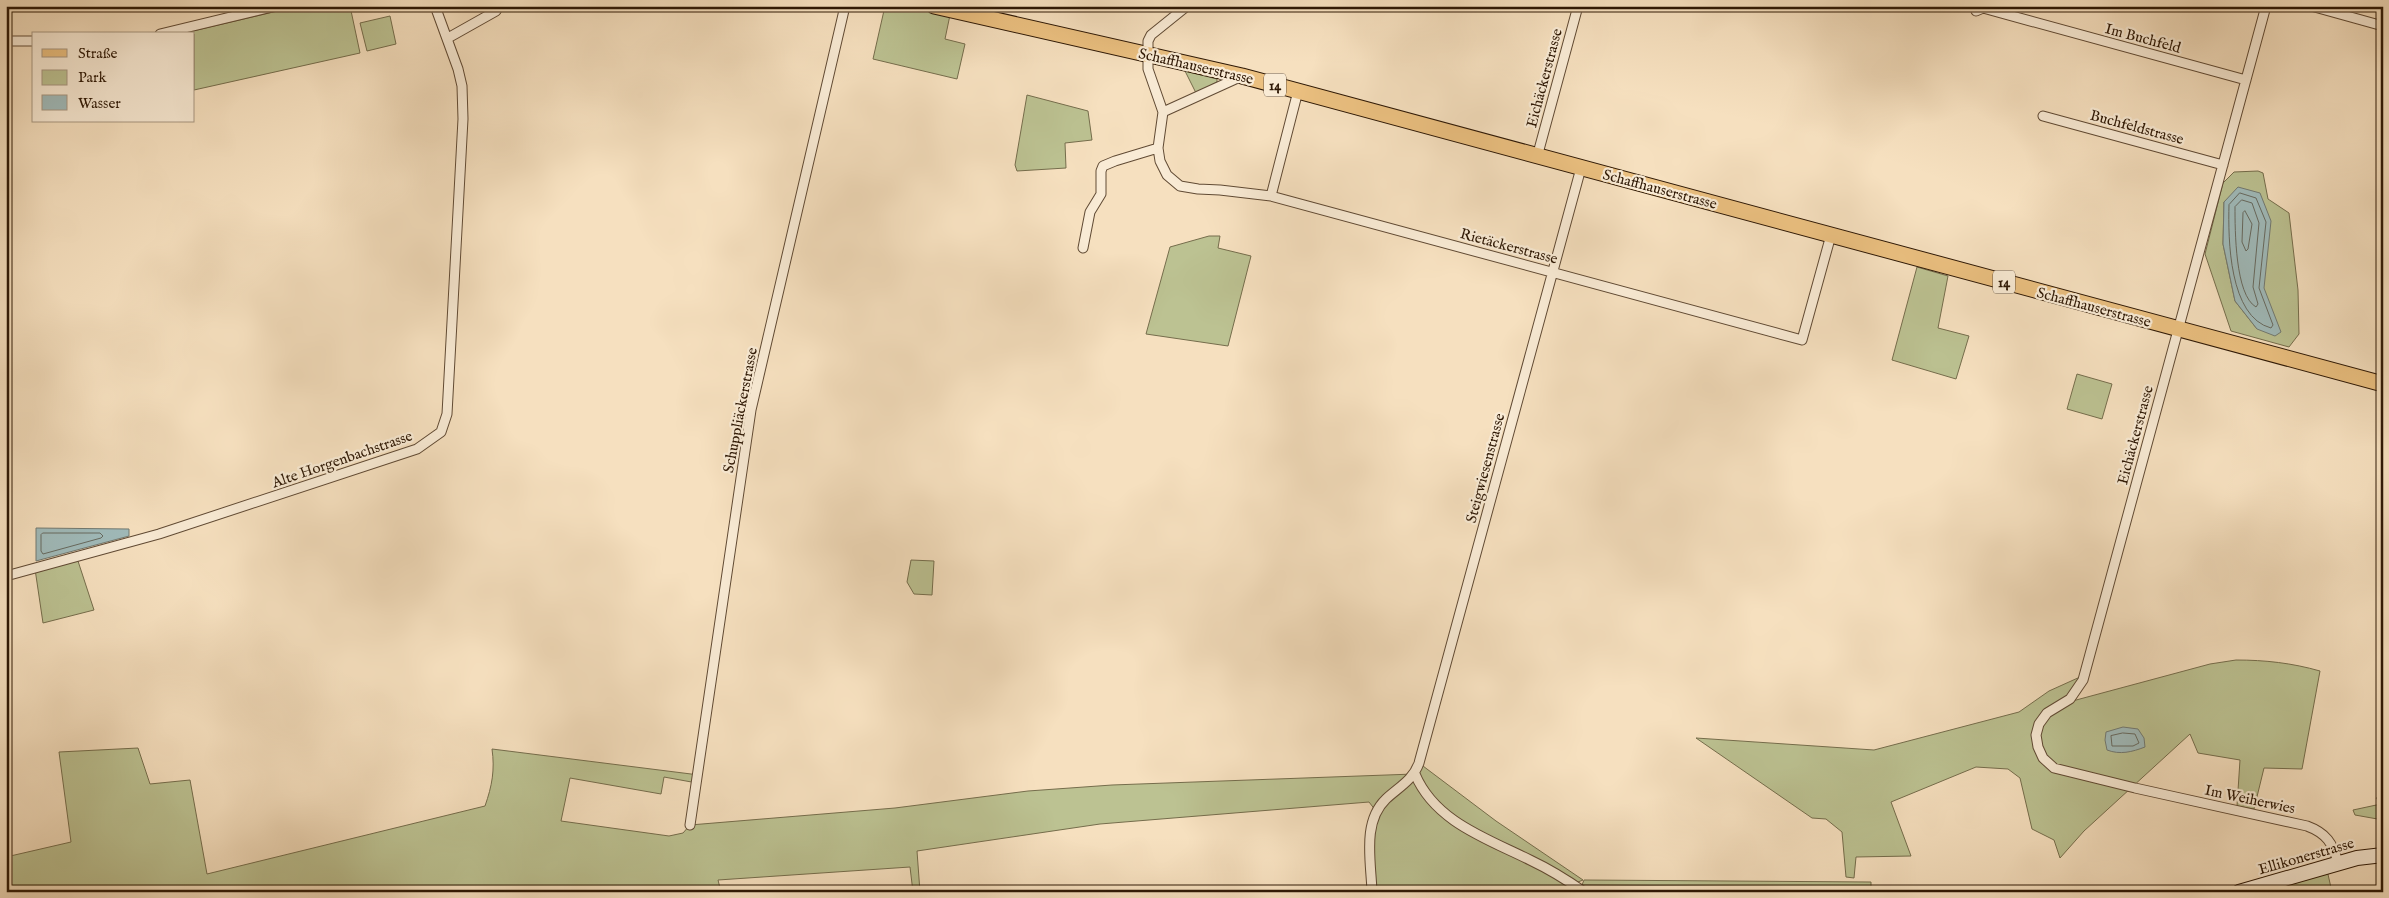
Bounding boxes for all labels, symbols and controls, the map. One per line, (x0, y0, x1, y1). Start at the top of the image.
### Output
street label: Im Buchfeld (2103, 19, 2184, 58)
street label: Eichäckerstrasse (1522, 26, 1567, 130)
legend (32, 32, 195, 122)
text: Straße (78, 44, 118, 63)
street label: Schaffhauserstrasse (1137, 44, 1255, 89)
text: Park (78, 68, 108, 87)
road number: 14 (1264, 74, 1286, 96)
text: Wasser (78, 94, 121, 113)
street label: Buchfeldstrasse (2088, 106, 2186, 149)
street label: Schaffhauserstrasse (1601, 165, 1719, 214)
street label: Rietäckerstrasse (1458, 224, 1560, 269)
road number: 14 (1993, 270, 2015, 294)
street label: Schaffhauserstrasse (2035, 283, 2153, 332)
street label: Schuppliäckerstrasse (719, 346, 762, 474)
street label: Eichäckerstrasse (2113, 383, 2158, 487)
street label: Steigwiesenstrasse (1462, 411, 1509, 525)
street label: Alte Horgenbachstrasse (268, 426, 415, 493)
street label: Im Weiherwies (2203, 781, 2297, 818)
street label: Ellikonerstrasse (2256, 834, 2356, 879)

